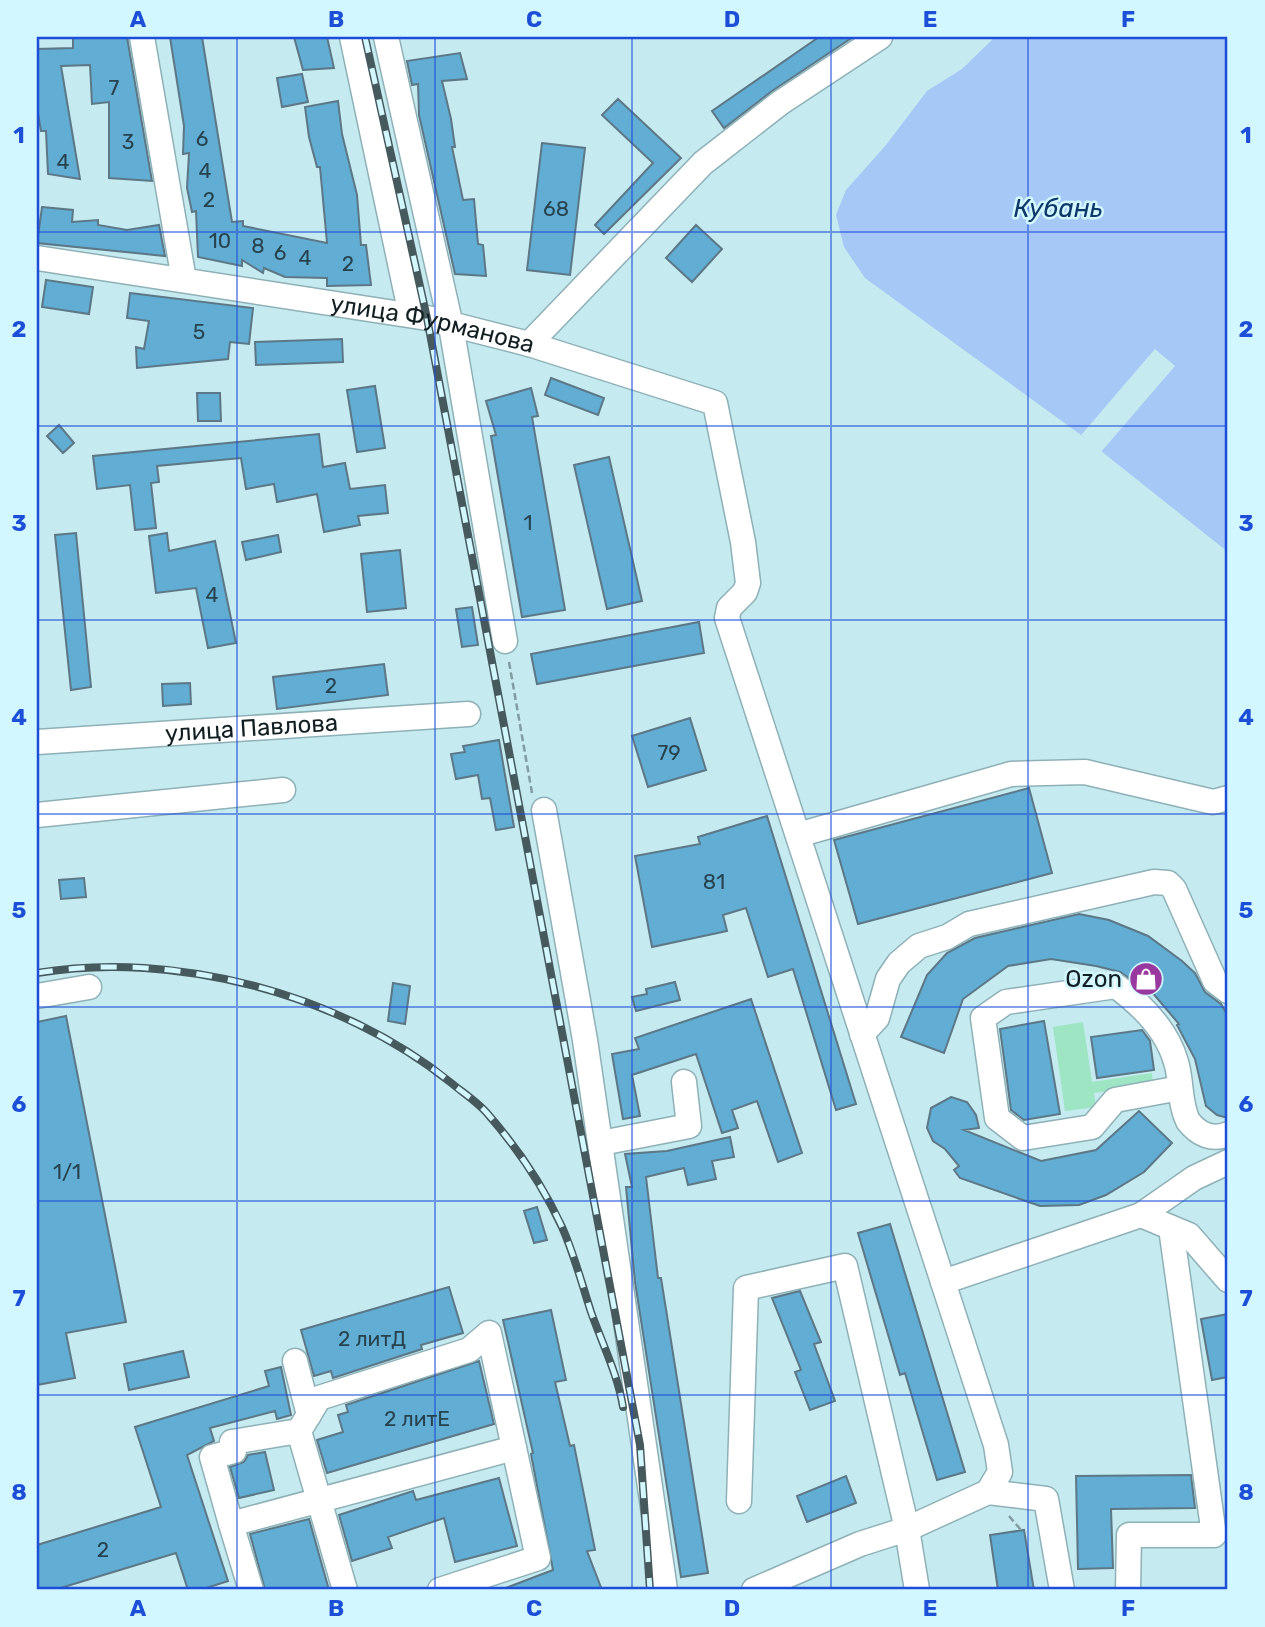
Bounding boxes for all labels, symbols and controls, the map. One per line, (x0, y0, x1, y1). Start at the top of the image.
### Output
text: A (130, 5, 147, 33)
text: B (328, 5, 344, 33)
text: C (526, 5, 542, 33)
text: D (724, 5, 740, 33)
text: E (923, 5, 937, 33)
text: F (1121, 5, 1135, 33)
house number: 7 (109, 75, 120, 100)
text: 1 (13, 121, 25, 149)
text: 1 (1240, 121, 1252, 149)
house number: 6 (196, 126, 208, 151)
house number: 3 (122, 129, 134, 154)
house number: 4 (56, 149, 70, 174)
house number: 4 (198, 158, 212, 183)
house number: 2 (203, 187, 215, 212)
water label: Кубань (1013, 193, 1103, 224)
house number: 68 (543, 196, 569, 221)
house number: 10 (209, 228, 231, 253)
house number: 8 (251, 233, 265, 258)
house number: 6 (274, 240, 286, 265)
house number: 4 (298, 245, 312, 270)
house number: 2 (342, 251, 354, 276)
street label: улица Фурманова (329, 289, 537, 359)
text: 2 (12, 315, 26, 343)
text: 2 (1239, 315, 1253, 343)
house number: 5 (193, 319, 205, 344)
text: 3 (11, 509, 27, 537)
text: 3 (1238, 509, 1254, 537)
house number: 1 (524, 510, 533, 535)
house number: 4 (205, 582, 219, 607)
house number: 2 (325, 673, 337, 698)
text: 4 (11, 703, 27, 731)
text: 4 (1238, 703, 1254, 731)
street label: улица Павлова (164, 708, 339, 748)
house number: 79 (657, 740, 681, 765)
house number: 81 (703, 869, 725, 894)
text: 5 (12, 896, 27, 924)
text: 5 (1239, 896, 1254, 924)
shop icon: Ozon (1127, 960, 1165, 998)
place label: Ozon (1065, 965, 1122, 993)
text: 6 (12, 1090, 27, 1118)
text: 6 (1239, 1090, 1254, 1118)
house number: 1/1 (53, 1159, 81, 1184)
text: 7 (12, 1284, 26, 1312)
text: 7 (1239, 1284, 1253, 1312)
house number: 2 литД (338, 1326, 406, 1351)
house number: 2 литЕ (384, 1406, 450, 1431)
text: 8 (11, 1478, 27, 1506)
text: 8 (1238, 1478, 1254, 1506)
house number: 2 (97, 1537, 109, 1562)
text: A (130, 1594, 147, 1622)
text: B (328, 1594, 344, 1622)
text: C (526, 1594, 542, 1622)
text: D (724, 1594, 740, 1622)
text: E (923, 1594, 937, 1622)
text: F (1121, 1594, 1135, 1622)

